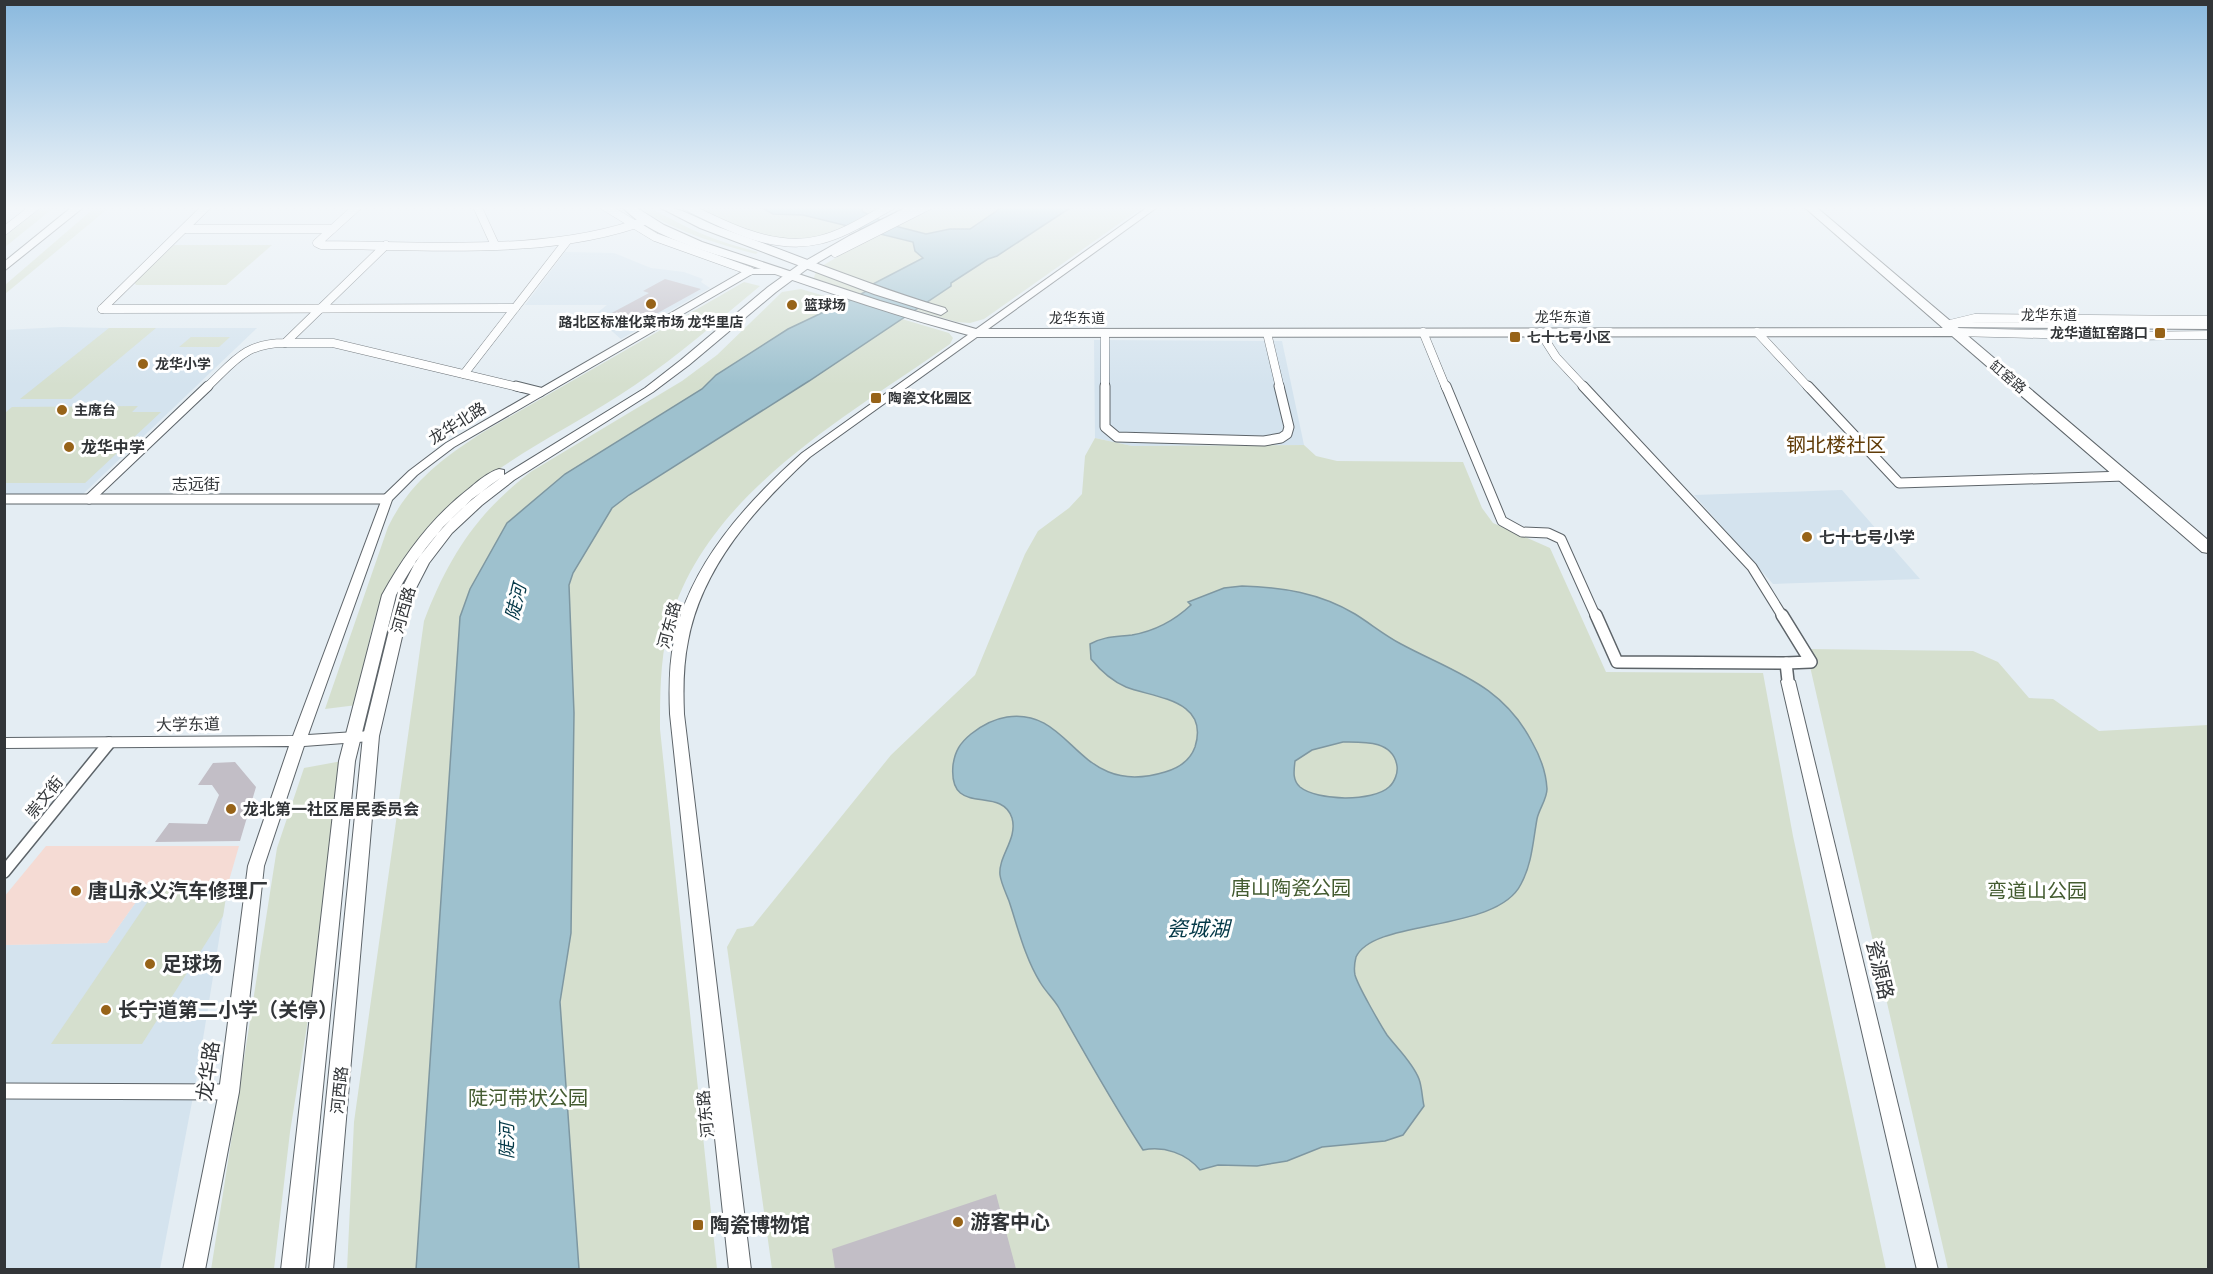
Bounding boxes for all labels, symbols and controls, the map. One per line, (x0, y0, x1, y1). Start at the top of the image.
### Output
place label: 篮球场 (804, 296, 846, 313)
marker: 路北区标准化菜市场 龙华里店 (644, 297, 658, 311)
marker: 篮球场 (785, 298, 799, 312)
street label: 龙华东道 (2021, 306, 2077, 323)
street label: 龙华东道 (1535, 308, 1591, 325)
street label: 龙华东道 (1049, 309, 1105, 326)
place label: 路北区标准化菜市场 龙华里店 (558, 313, 744, 330)
place label: 龙华道缸窑路口 (2050, 324, 2148, 341)
marker: 龙华道缸窑路口 (2153, 326, 2167, 340)
place label: 七十七号小区 (1527, 328, 1611, 345)
marker: 七十七号小区 (1508, 330, 1522, 344)
place label: 龙华小学 (155, 355, 211, 372)
marker: 龙华小学 (136, 357, 150, 371)
street label: 缸窑路 (1987, 357, 2030, 397)
place label: 陶瓷文化园区 (888, 389, 972, 406)
marker: 陶瓷文化园区 (869, 391, 883, 405)
street label: 龙华北路 (425, 398, 489, 448)
place label: 主席台 (74, 401, 116, 418)
marker: 主席台 (55, 403, 69, 417)
district label: 钢北楼社区 (1786, 432, 1886, 456)
place label: 龙华中学 (81, 437, 145, 456)
marker: 龙华中学 (62, 440, 76, 454)
street label: 志远街 (172, 474, 220, 493)
place label: 七十七号小学 (1819, 527, 1915, 546)
marker: 七十七号小学 (1800, 530, 1814, 544)
water label: 陡河 (500, 579, 531, 622)
street label: 河西路 (387, 584, 418, 636)
street label: 河东路 (653, 599, 684, 651)
street label: 大学东道 (156, 713, 220, 734)
street label: 崇文街 (21, 772, 66, 821)
place label: 龙北第一社区居民委员会 (243, 799, 419, 818)
marker: 龙北第一社区居民委员会 (224, 802, 238, 816)
park label: 唐山陶瓷公园 (1231, 875, 1351, 899)
place label: 唐山永义汽车修理厂 (88, 878, 268, 902)
park label: 弯道山公园 (1987, 878, 2087, 902)
marker: 唐山永义汽车修理厂 (69, 884, 83, 898)
water label: 瓷城湖 (1167, 915, 1232, 940)
street label: 瓷源路 (1863, 938, 1899, 1002)
place label: 足球场 (162, 951, 222, 975)
marker: 足球场 (143, 957, 157, 971)
place label: 长宁道第二小学（关停） (118, 997, 338, 1021)
marker: 长宁道第二小学（关停） (99, 1003, 113, 1017)
street label: 龙华路 (191, 1039, 223, 1102)
street label: 河西路 (327, 1065, 350, 1115)
park label: 陡河带状公园 (468, 1085, 588, 1109)
street label: 河东路 (693, 1089, 716, 1139)
water label: 陡河 (495, 1120, 517, 1159)
place label: 游客中心 (970, 1209, 1050, 1233)
place label: 陶瓷博物馆 (710, 1212, 810, 1236)
marker: 游客中心 (951, 1215, 965, 1229)
marker: 陶瓷博物馆 (691, 1218, 705, 1232)

